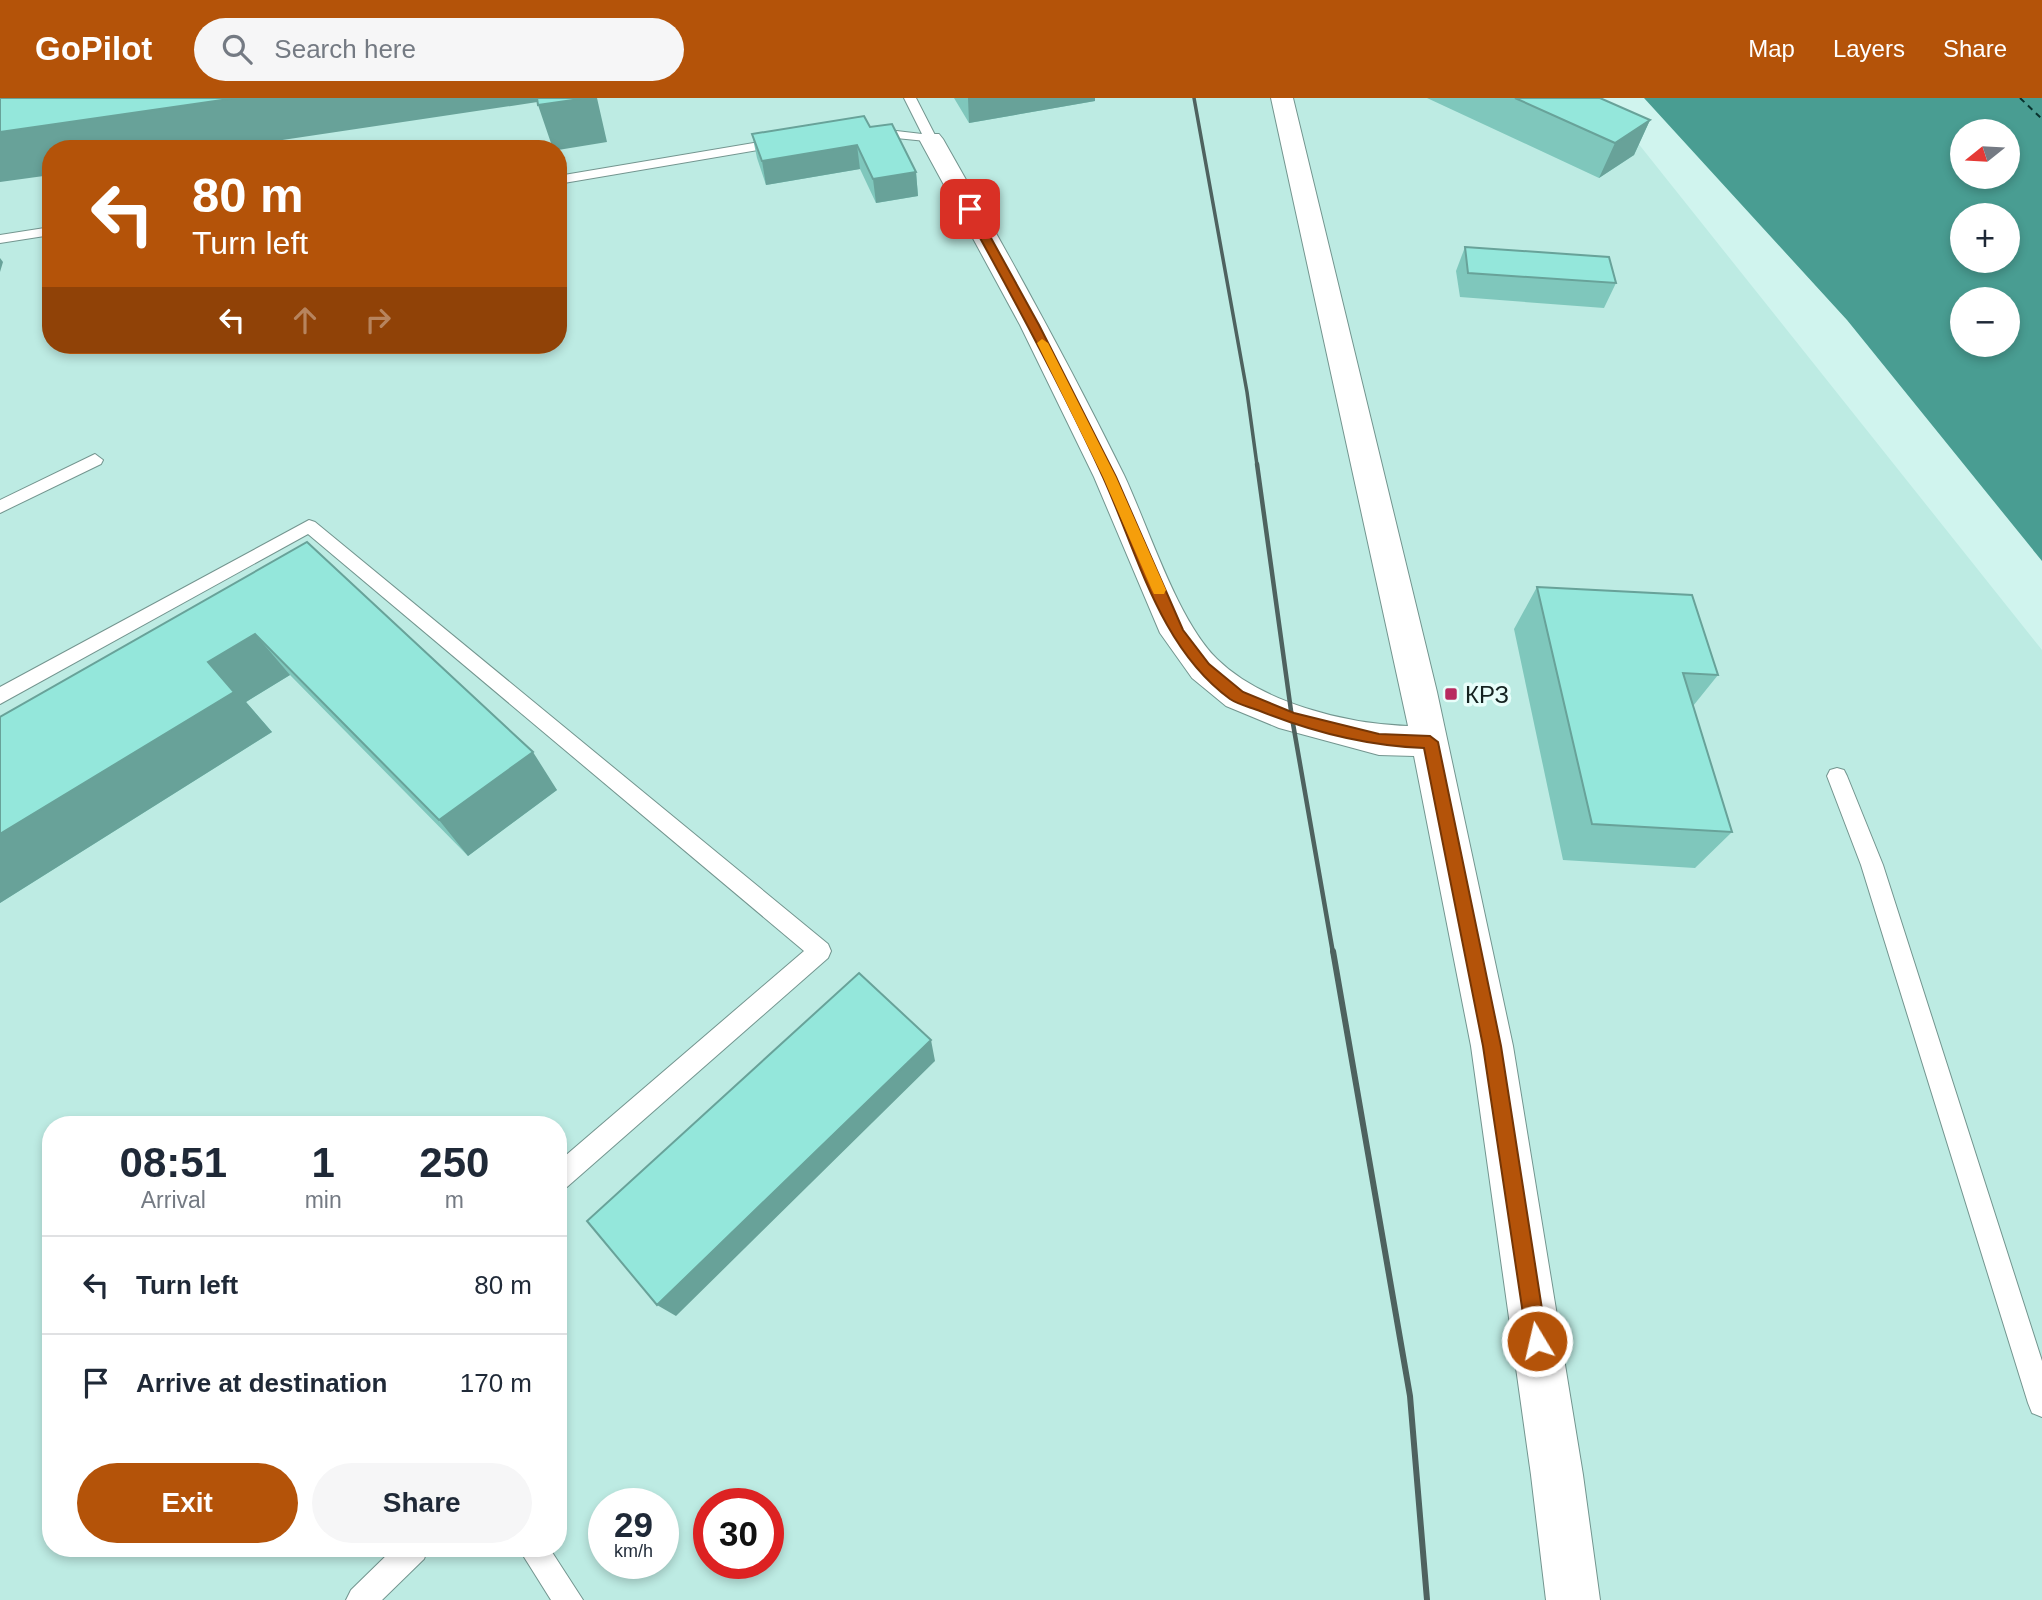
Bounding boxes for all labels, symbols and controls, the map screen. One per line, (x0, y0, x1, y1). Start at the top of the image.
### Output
search box (194, 18, 684, 81)
text: GoPilot (35, 30, 152, 67)
icon: search (218, 30, 256, 68)
text: Search here (274, 34, 416, 64)
text: Map (1748, 35, 1795, 62)
text: Layers (1833, 35, 1905, 62)
text: Share (1943, 35, 2007, 62)
north arrow (1950, 119, 2020, 189)
map controls (1950, 119, 2020, 357)
icon: left (77, 168, 168, 259)
text: 80 m (192, 168, 304, 222)
pin (940, 179, 1000, 239)
icon: arrive (951, 190, 989, 228)
button: + (1950, 203, 2020, 273)
text: Turn left (192, 225, 308, 261)
button: − (1950, 287, 2020, 357)
icon: left (213, 301, 251, 339)
icon: ahead (286, 301, 324, 339)
icon: right (359, 301, 397, 339)
place label: КРЗ (1465, 681, 1509, 708)
marker: КРЗ (1443, 686, 1459, 702)
text: 08:51 (120, 1139, 227, 1186)
text: 1 (311, 1139, 335, 1186)
text: 250 (419, 1139, 489, 1186)
text: Arrival (141, 1187, 206, 1213)
text: min (305, 1187, 342, 1213)
text: m (445, 1187, 464, 1213)
icon: left (77, 1266, 115, 1304)
text: Turn left (136, 1270, 238, 1300)
text: 80 m (474, 1270, 532, 1300)
position arrow (1500, 1304, 1574, 1378)
icon: arrive (77, 1364, 115, 1402)
text: Arrive at destination (136, 1368, 387, 1398)
text: 170 m (460, 1368, 532, 1398)
button: Exit (77, 1463, 298, 1543)
button: Share (312, 1463, 532, 1543)
speed limit sign: 30 (693, 1488, 784, 1579)
text: 29 (614, 1505, 653, 1544)
text: km/h (614, 1541, 653, 1561)

